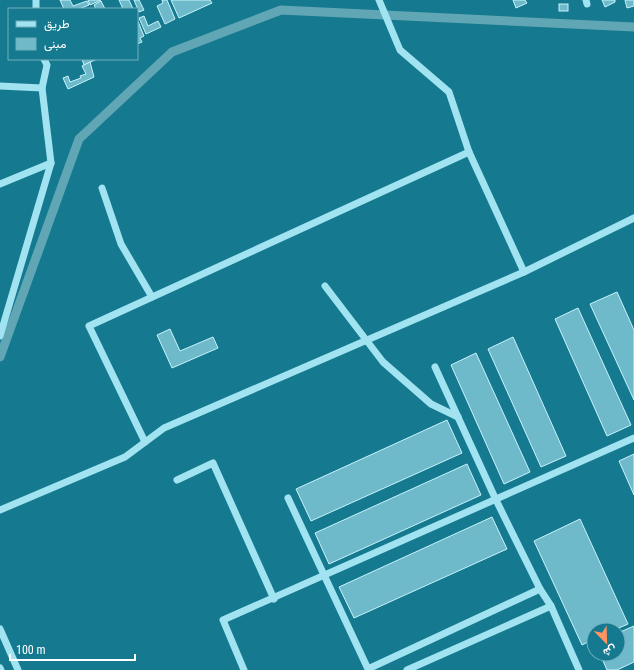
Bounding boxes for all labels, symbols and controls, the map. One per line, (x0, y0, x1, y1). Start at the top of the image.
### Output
legend (8, 8, 138, 60)
text: طريق (44, 17, 70, 32)
text: مبنى (44, 37, 66, 52)
north arrow (586, 622, 626, 662)
scale bar (10, 636, 135, 662)
text: ش (601, 642, 618, 659)
text: 100 m (16, 643, 46, 657)

